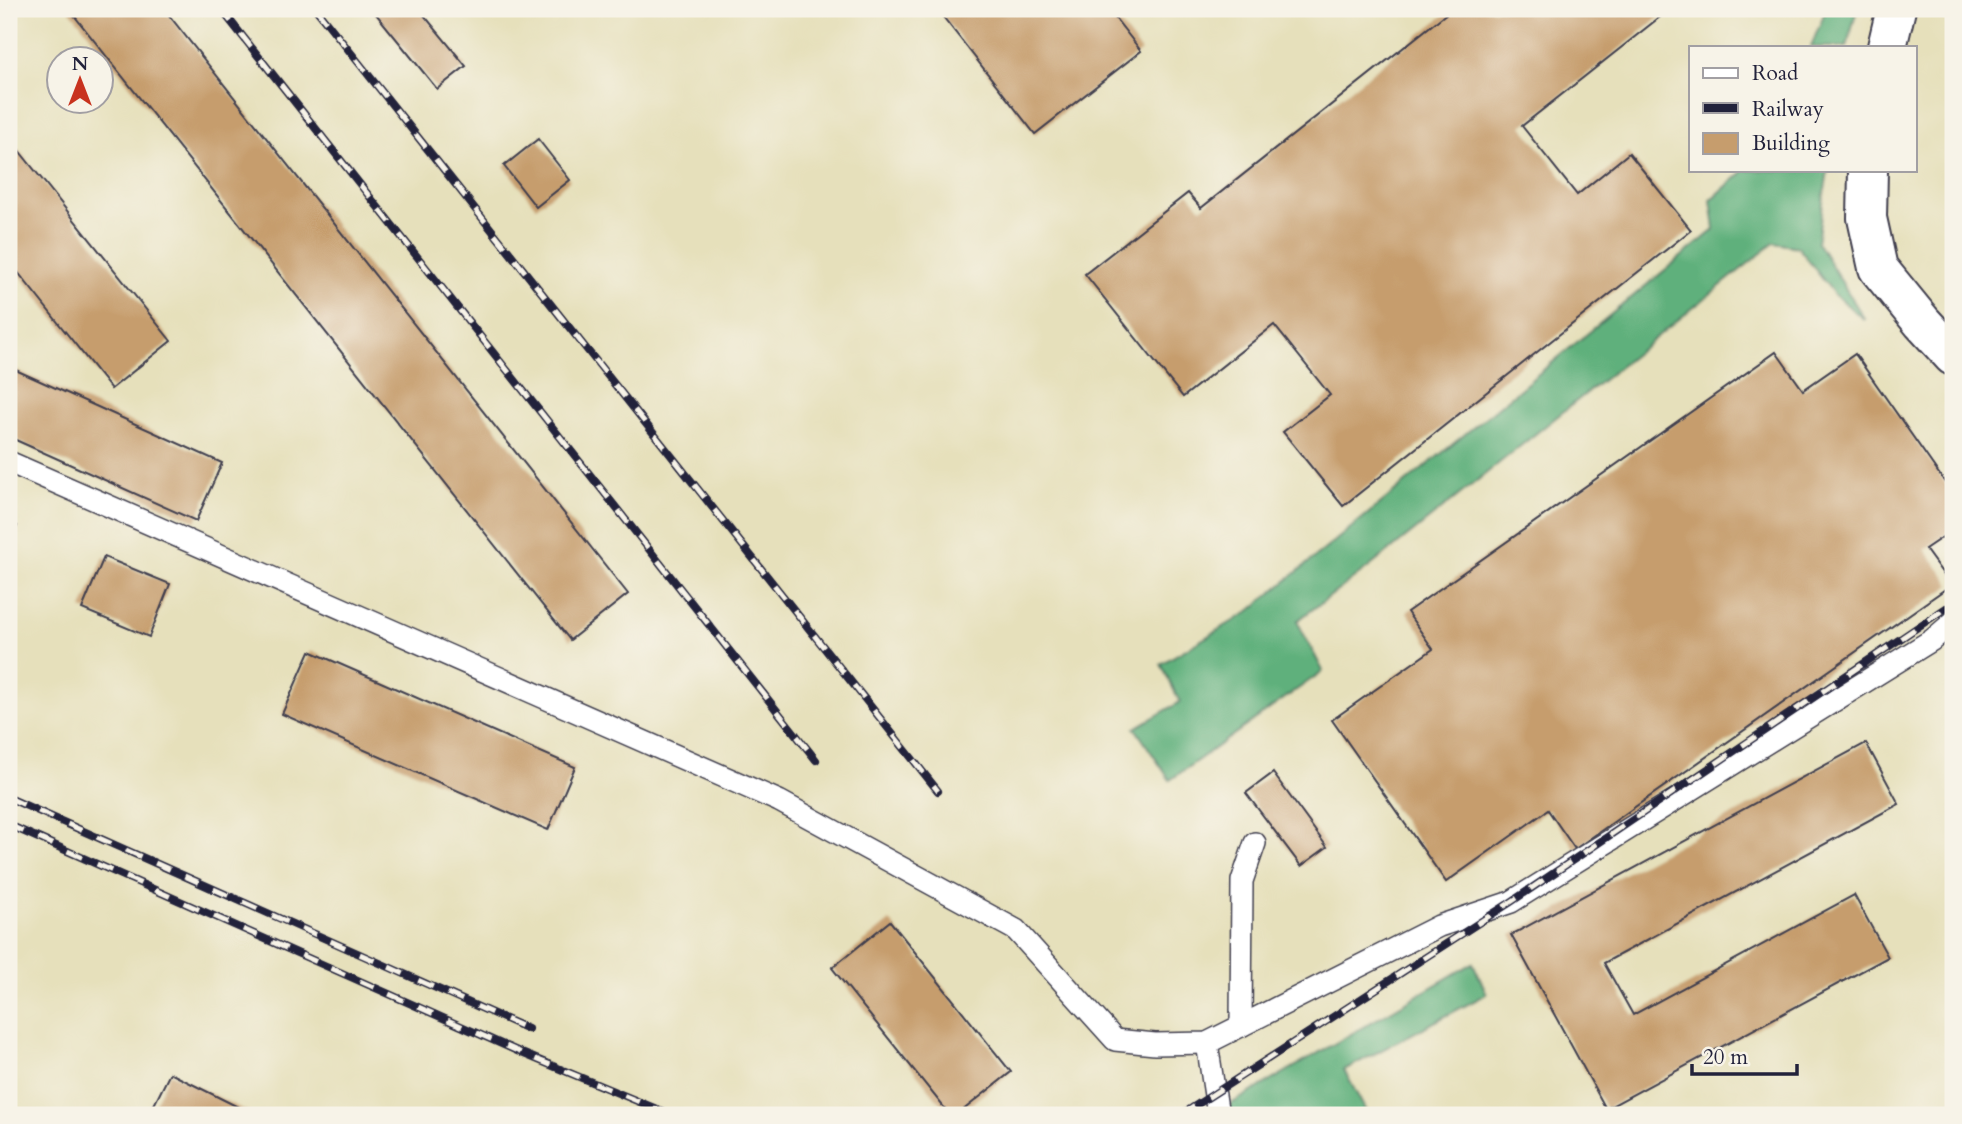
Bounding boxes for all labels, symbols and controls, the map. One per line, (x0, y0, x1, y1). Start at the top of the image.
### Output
north arrow (46, 46, 116, 116)
legend (1689, 46, 1916, 172)
text: N (72, 51, 89, 77)
text: Road (1752, 59, 1798, 88)
text: Railway (1752, 95, 1824, 124)
text: Building (1752, 129, 1830, 158)
scale bar (1692, 1033, 1798, 1077)
text: 20 m (1703, 1043, 1748, 1072)

